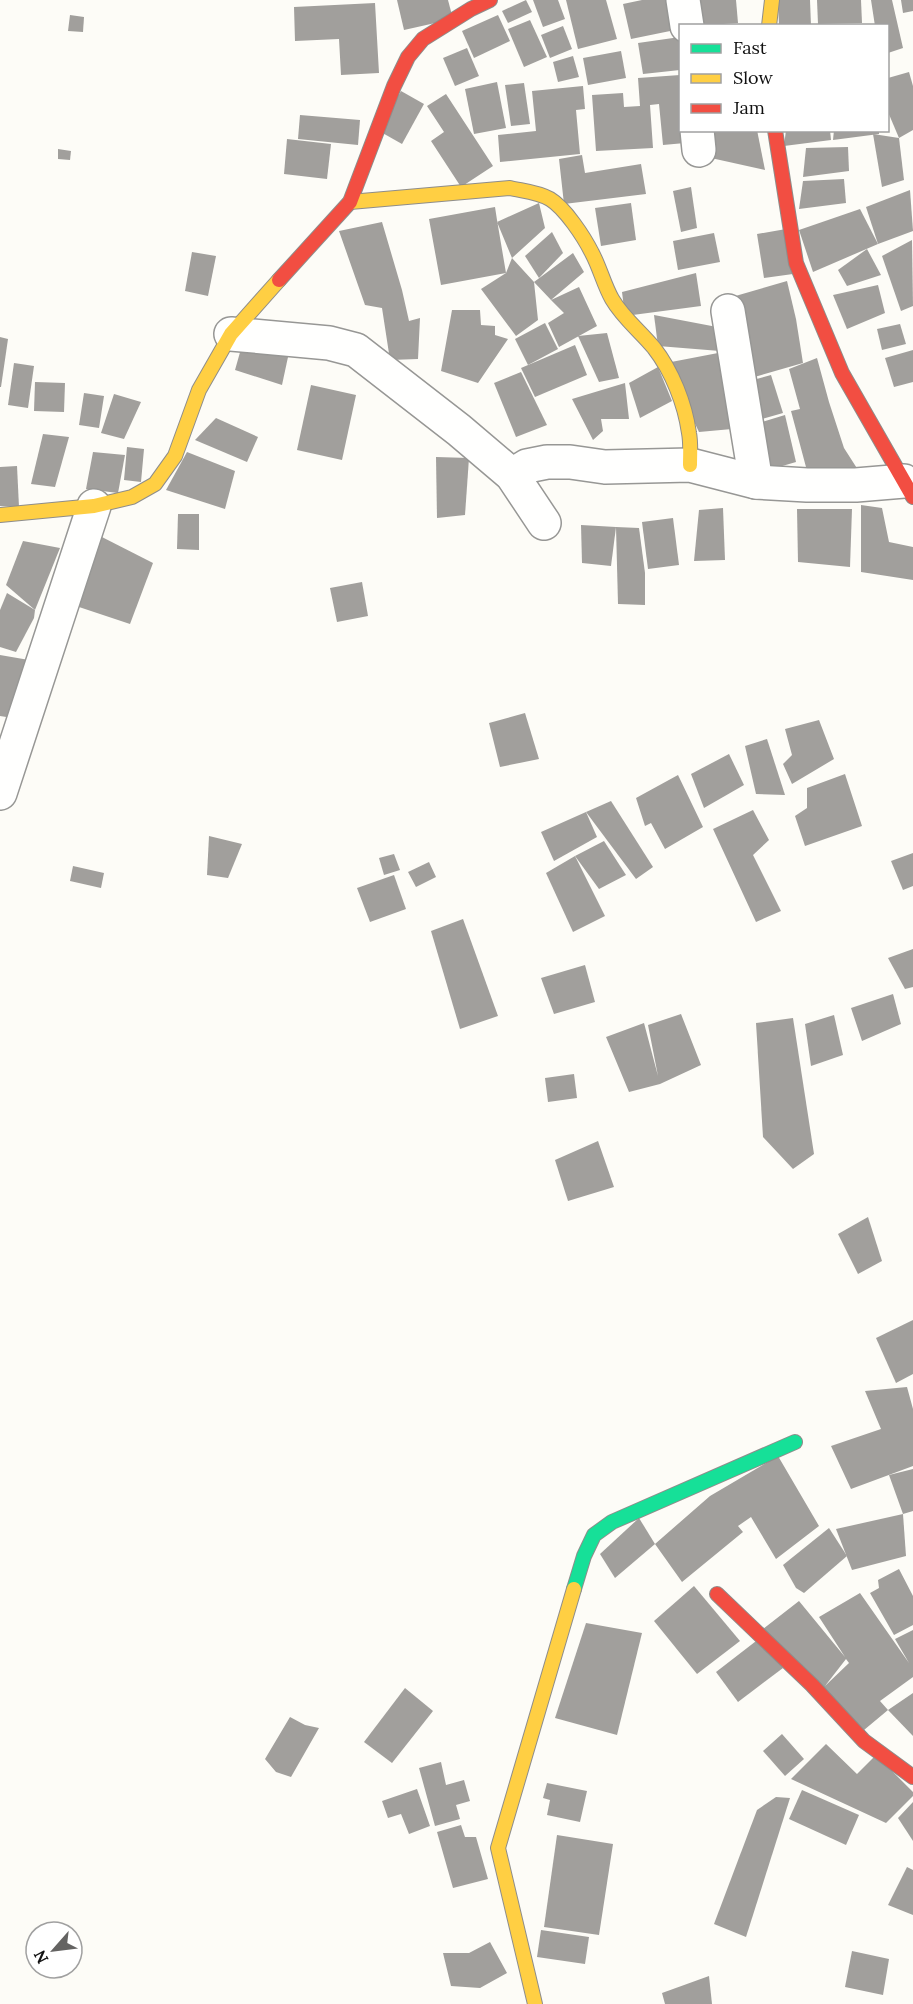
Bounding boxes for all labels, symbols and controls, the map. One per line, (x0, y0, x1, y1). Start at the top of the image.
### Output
legend (679, 24, 889, 132)
text: Fast (733, 36, 767, 59)
text: Slow (733, 66, 773, 89)
text: Jam (732, 96, 765, 119)
north arrow (24, 1920, 84, 1980)
text: N (29, 1947, 52, 1967)

